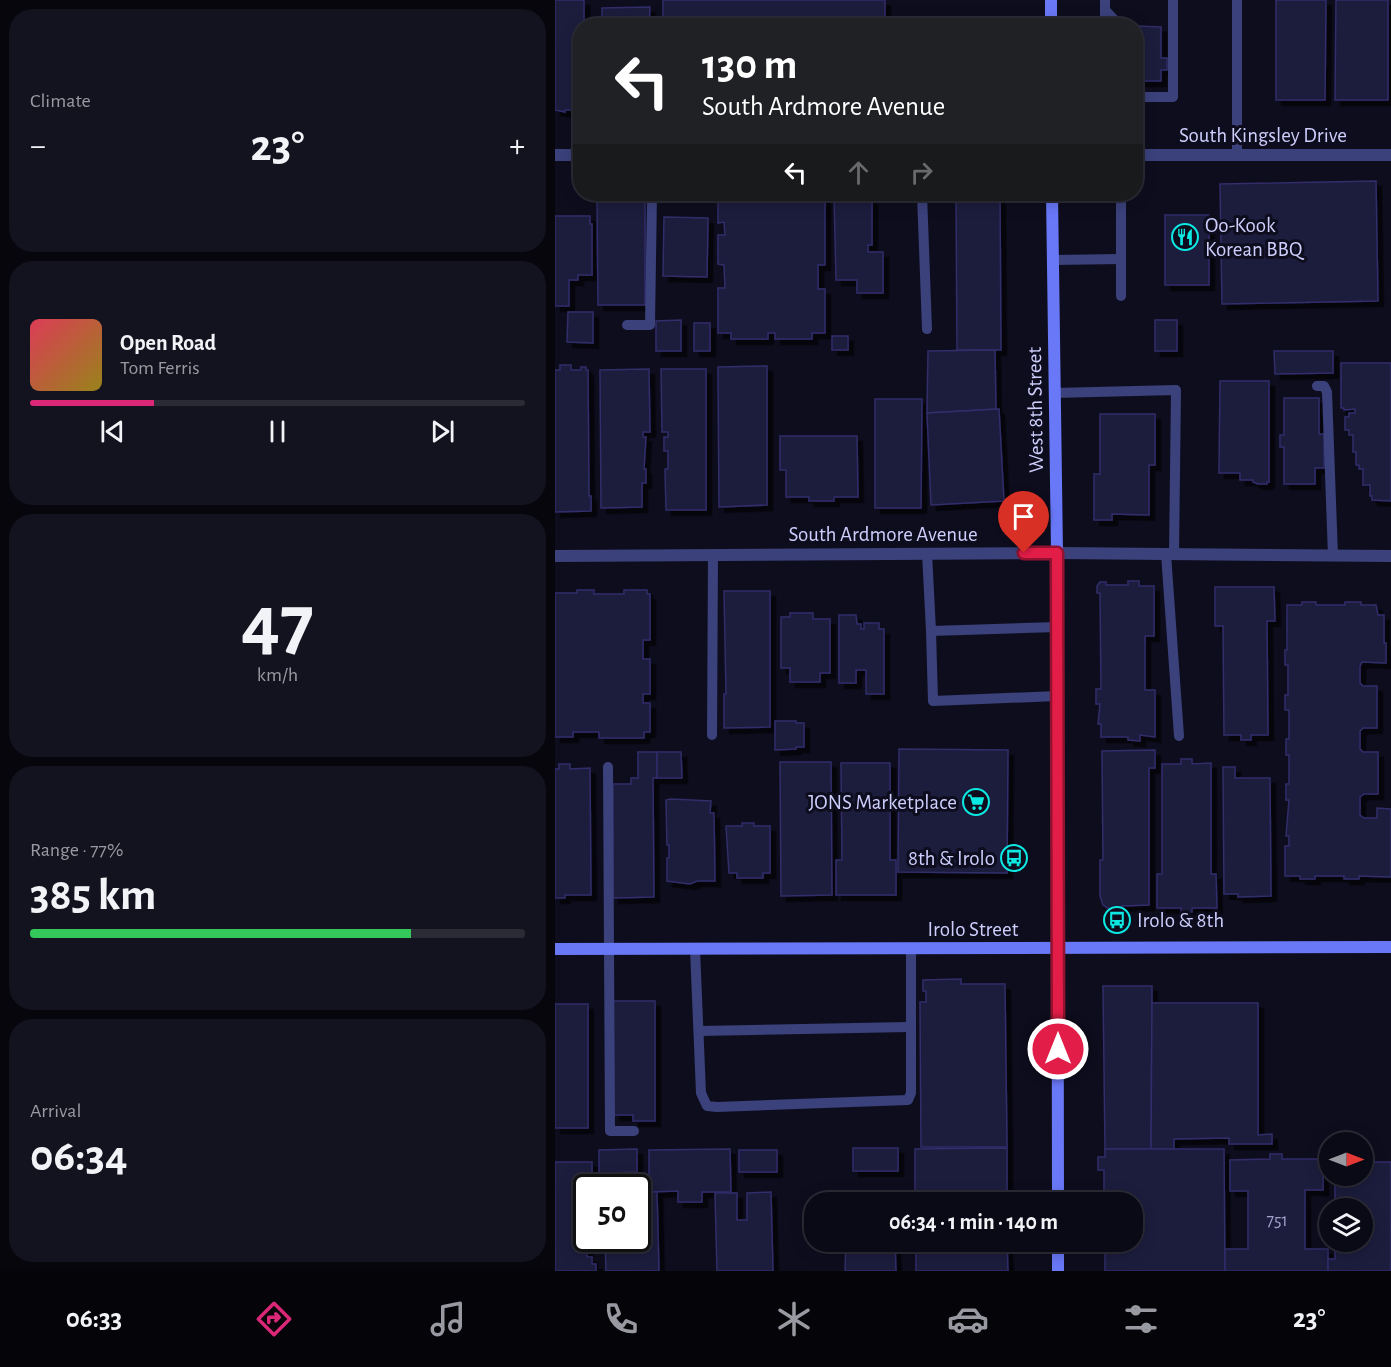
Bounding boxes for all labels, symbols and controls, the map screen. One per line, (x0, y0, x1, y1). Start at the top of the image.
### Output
icon: left (603, 42, 681, 120)
text: 130 m (702, 44, 797, 86)
text: Climate (30, 91, 91, 111)
text: South Ardmore Avenue (702, 93, 945, 120)
text: 23° (251, 124, 304, 169)
street label: South Kingsley Drive (1179, 125, 1347, 146)
text: − (30, 130, 46, 163)
text: + (509, 130, 525, 163)
icon: left (779, 156, 812, 189)
icon: ahead (842, 156, 875, 189)
icon: right (905, 156, 938, 189)
place label: Oo-Kook Korean BBQ (1205, 215, 1305, 260)
restaurant icon: Oo-Kook Korean BBQ (1170, 222, 1200, 252)
text: Open Road (120, 332, 216, 354)
street label: West 8th Street (1024, 347, 1047, 473)
text: Tom Ferris (120, 358, 200, 378)
icon: previous (96, 415, 129, 448)
icon: pause (261, 415, 294, 448)
icon: next (426, 415, 459, 448)
pin (998, 491, 1049, 553)
icon: arrive (1007, 500, 1040, 533)
street label: South Ardmore Avenue (788, 524, 978, 545)
text: 47 (241, 585, 314, 663)
text: km/h (257, 665, 298, 685)
supermarket icon: JONS Marketplace (961, 787, 991, 817)
place label: JONS Marketplace (808, 792, 957, 813)
text: Range · 77% (30, 840, 123, 860)
bus stop icon: 8th & Irolo (999, 843, 1029, 873)
place label: 8th & Irolo (908, 848, 995, 869)
text: 385 km (30, 873, 156, 918)
bus stop icon: Irolo & 8th (1102, 905, 1132, 935)
place label: Irolo & 8th (1137, 910, 1224, 931)
street label: Irolo Street (928, 919, 1019, 940)
position arrow (1026, 1017, 1090, 1081)
text: Arrival (30, 1101, 81, 1121)
north arrow (1319, 1132, 1373, 1186)
map controls (1319, 1132, 1373, 1252)
text: 06:34 (30, 1134, 128, 1179)
speed limit sign: 50 (573, 1174, 651, 1252)
button: layers (1319, 1198, 1373, 1252)
text: 06:34 · 1 min · 140 m (889, 1211, 1058, 1233)
house number: 751 (1266, 1212, 1288, 1230)
icon: directions (253, 1298, 295, 1340)
icon: music (427, 1298, 469, 1340)
icon: phone (600, 1298, 642, 1340)
icon: climate (773, 1298, 815, 1340)
icon: car (947, 1298, 989, 1340)
icon: filters (1120, 1298, 1162, 1340)
text: 06:33 (66, 1305, 122, 1332)
text: 23° (1293, 1305, 1325, 1332)

